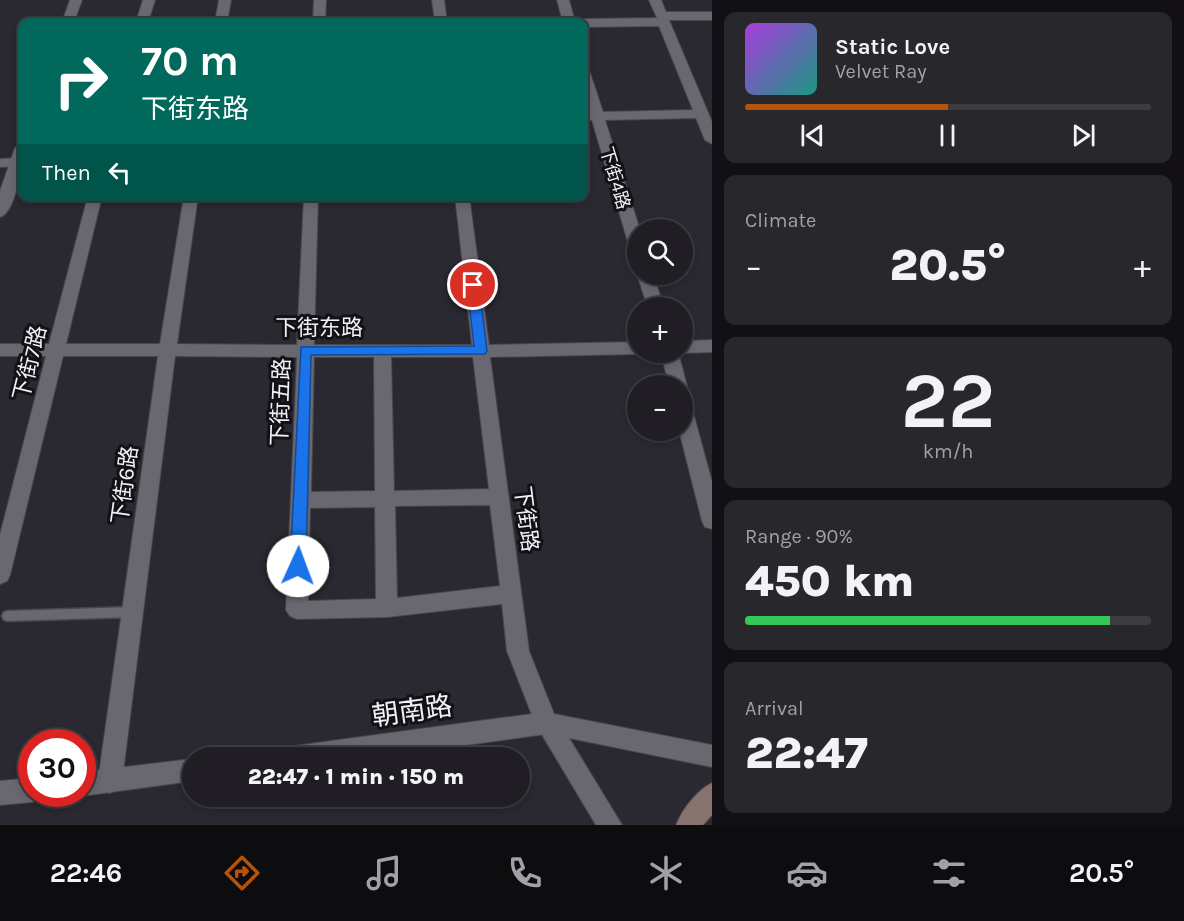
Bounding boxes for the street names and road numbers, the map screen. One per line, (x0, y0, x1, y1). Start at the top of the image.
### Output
street label: 下街4路 (595, 144, 635, 212)
street label: 下街东路 (275, 315, 363, 341)
street label: 下街7路 (8, 323, 52, 403)
street label: 下街五路 (266, 358, 296, 446)
street label: 下街6路 (107, 444, 143, 526)
street label: 下街路 (509, 485, 543, 553)
street label: 朝南路 (370, 690, 454, 732)

